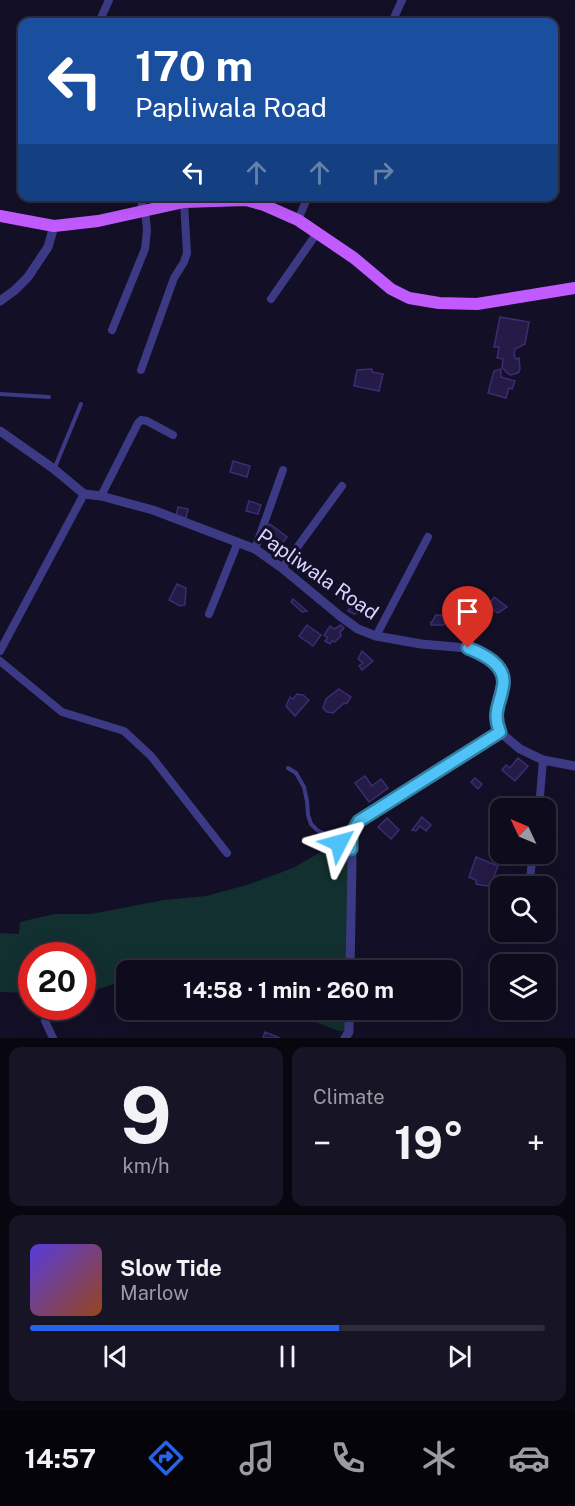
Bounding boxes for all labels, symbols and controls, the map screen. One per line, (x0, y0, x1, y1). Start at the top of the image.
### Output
text: 170 m (135, 41, 253, 90)
icon: left (36, 42, 114, 120)
text: Papliwala Road (135, 91, 327, 123)
icon: left (177, 156, 210, 189)
icon: ahead (240, 156, 273, 189)
icon: ahead (303, 156, 336, 189)
icon: right (366, 156, 399, 189)
street label: Papliwala Road (253, 523, 383, 625)
pin (442, 586, 493, 648)
icon: arrive (451, 595, 484, 628)
north arrow (490, 798, 556, 864)
map controls (490, 798, 556, 1020)
position arrow (307, 811, 371, 875)
button: search (490, 876, 556, 942)
speed limit sign: 20 (18, 942, 96, 1020)
button: layers (490, 954, 556, 1020)
text: 14:58 · 1 min · 260 m (183, 977, 394, 1003)
text: 9 (120, 1069, 172, 1161)
text: Climate (313, 1085, 385, 1109)
text: 19° (394, 1116, 464, 1169)
text: − (313, 1124, 331, 1162)
text: + (527, 1124, 545, 1162)
text: km/h (122, 1154, 170, 1178)
text: Slow Tide (120, 1255, 222, 1281)
text: Marlow (120, 1281, 189, 1305)
icon: previous (99, 1340, 132, 1373)
icon: pause (271, 1340, 304, 1373)
icon: next (443, 1340, 476, 1373)
icon: directions (145, 1437, 187, 1479)
icon: music (236, 1437, 278, 1479)
icon: phone (327, 1437, 369, 1479)
icon: climate (418, 1437, 460, 1479)
icon: car (508, 1437, 550, 1479)
text: 14:57 (24, 1442, 96, 1474)

